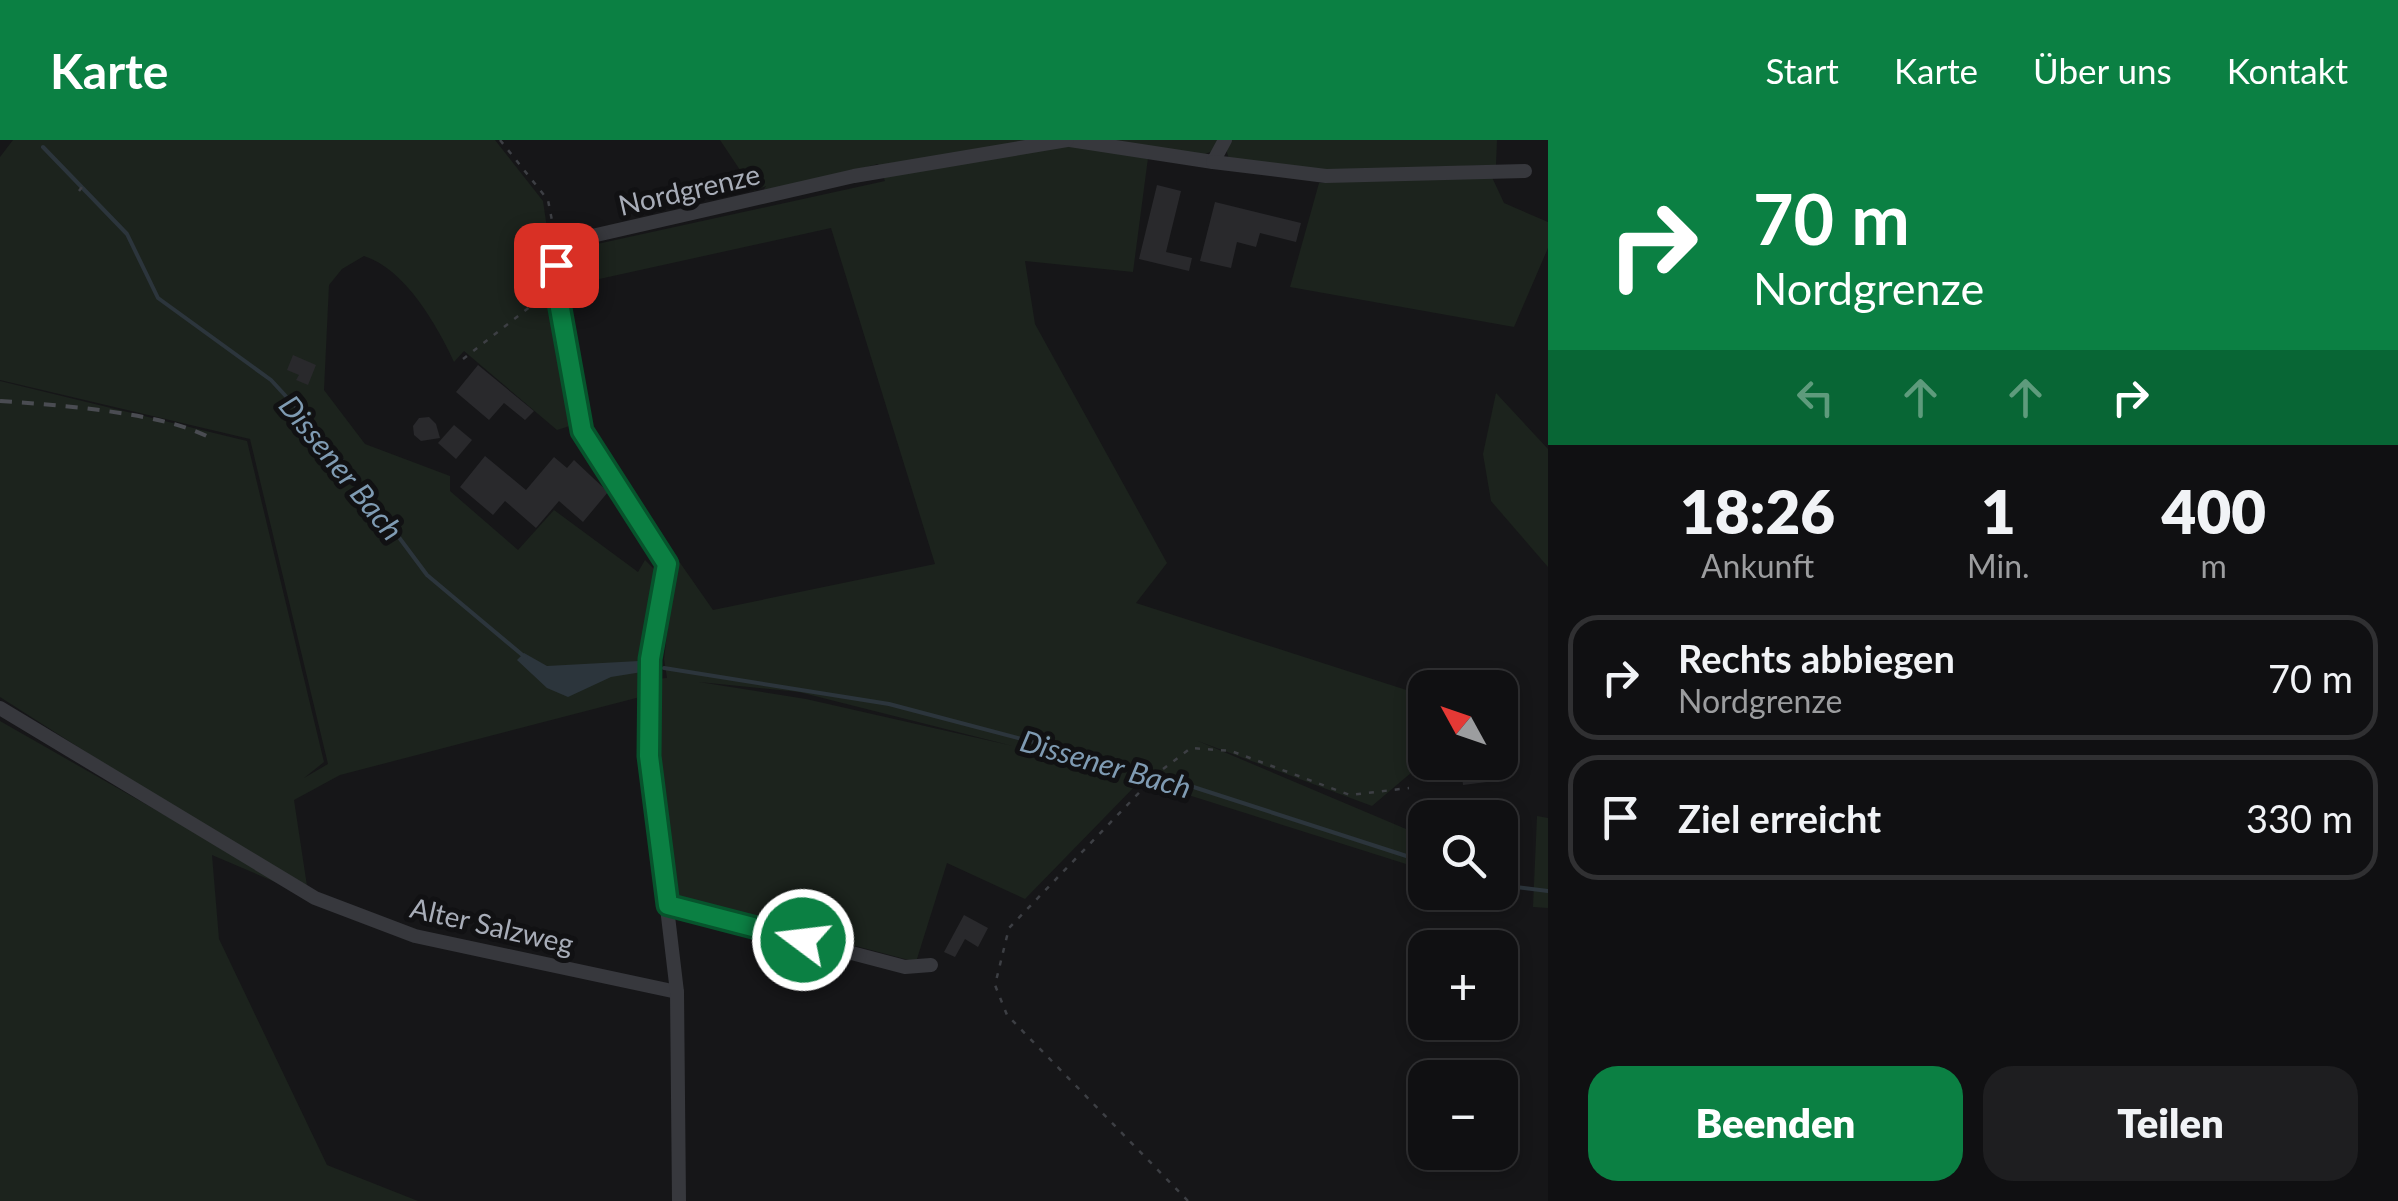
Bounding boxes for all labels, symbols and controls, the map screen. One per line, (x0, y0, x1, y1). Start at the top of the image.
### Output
text: Karte (50, 42, 168, 99)
text: Start (1765, 49, 1839, 91)
text: Karte (1894, 49, 1978, 91)
text: Über uns (2033, 49, 2172, 91)
text: Kontakt (2227, 49, 2348, 91)
street label: Nordgrenze (615, 156, 763, 222)
text: 70 m (1753, 176, 1910, 260)
icon: right (1588, 180, 1718, 310)
pin (514, 223, 599, 308)
icon: arrive (529, 238, 584, 293)
text: Nordgrenze (1753, 261, 1984, 315)
icon: left (1788, 370, 1843, 425)
icon: ahead (1893, 370, 1948, 425)
icon: ahead (1998, 370, 2053, 425)
icon: right (2103, 370, 2158, 425)
water label: Dissener Bach (273, 387, 411, 547)
text: 18:26 (1680, 475, 1835, 547)
text: 1 (1981, 475, 2016, 547)
text: 400 (2162, 475, 2266, 547)
text: Ankunft (1701, 546, 1814, 585)
text: Min. (1967, 546, 2030, 585)
text: m (2201, 546, 2227, 585)
text: Rechts abbiegen (1678, 635, 1955, 681)
icon: right (1593, 650, 1648, 705)
text: 70 m (2268, 655, 2353, 701)
north arrow (1408, 670, 1518, 780)
map controls (1408, 670, 1518, 1170)
text: Nordgrenze (1678, 681, 1842, 720)
water label: Dissener Bach (1016, 721, 1196, 805)
icon: arrive (1593, 790, 1648, 845)
text: Ziel erreicht (1678, 795, 1881, 841)
text: 330 m (2246, 795, 2353, 841)
button: search (1408, 800, 1518, 910)
position arrow (751, 888, 855, 992)
street label: Alter Salzweg (407, 890, 577, 960)
button: + (1408, 930, 1518, 1040)
button: − (1408, 1060, 1518, 1170)
button: Beenden (1588, 1066, 1963, 1181)
button: Teilen (1983, 1066, 2358, 1181)

